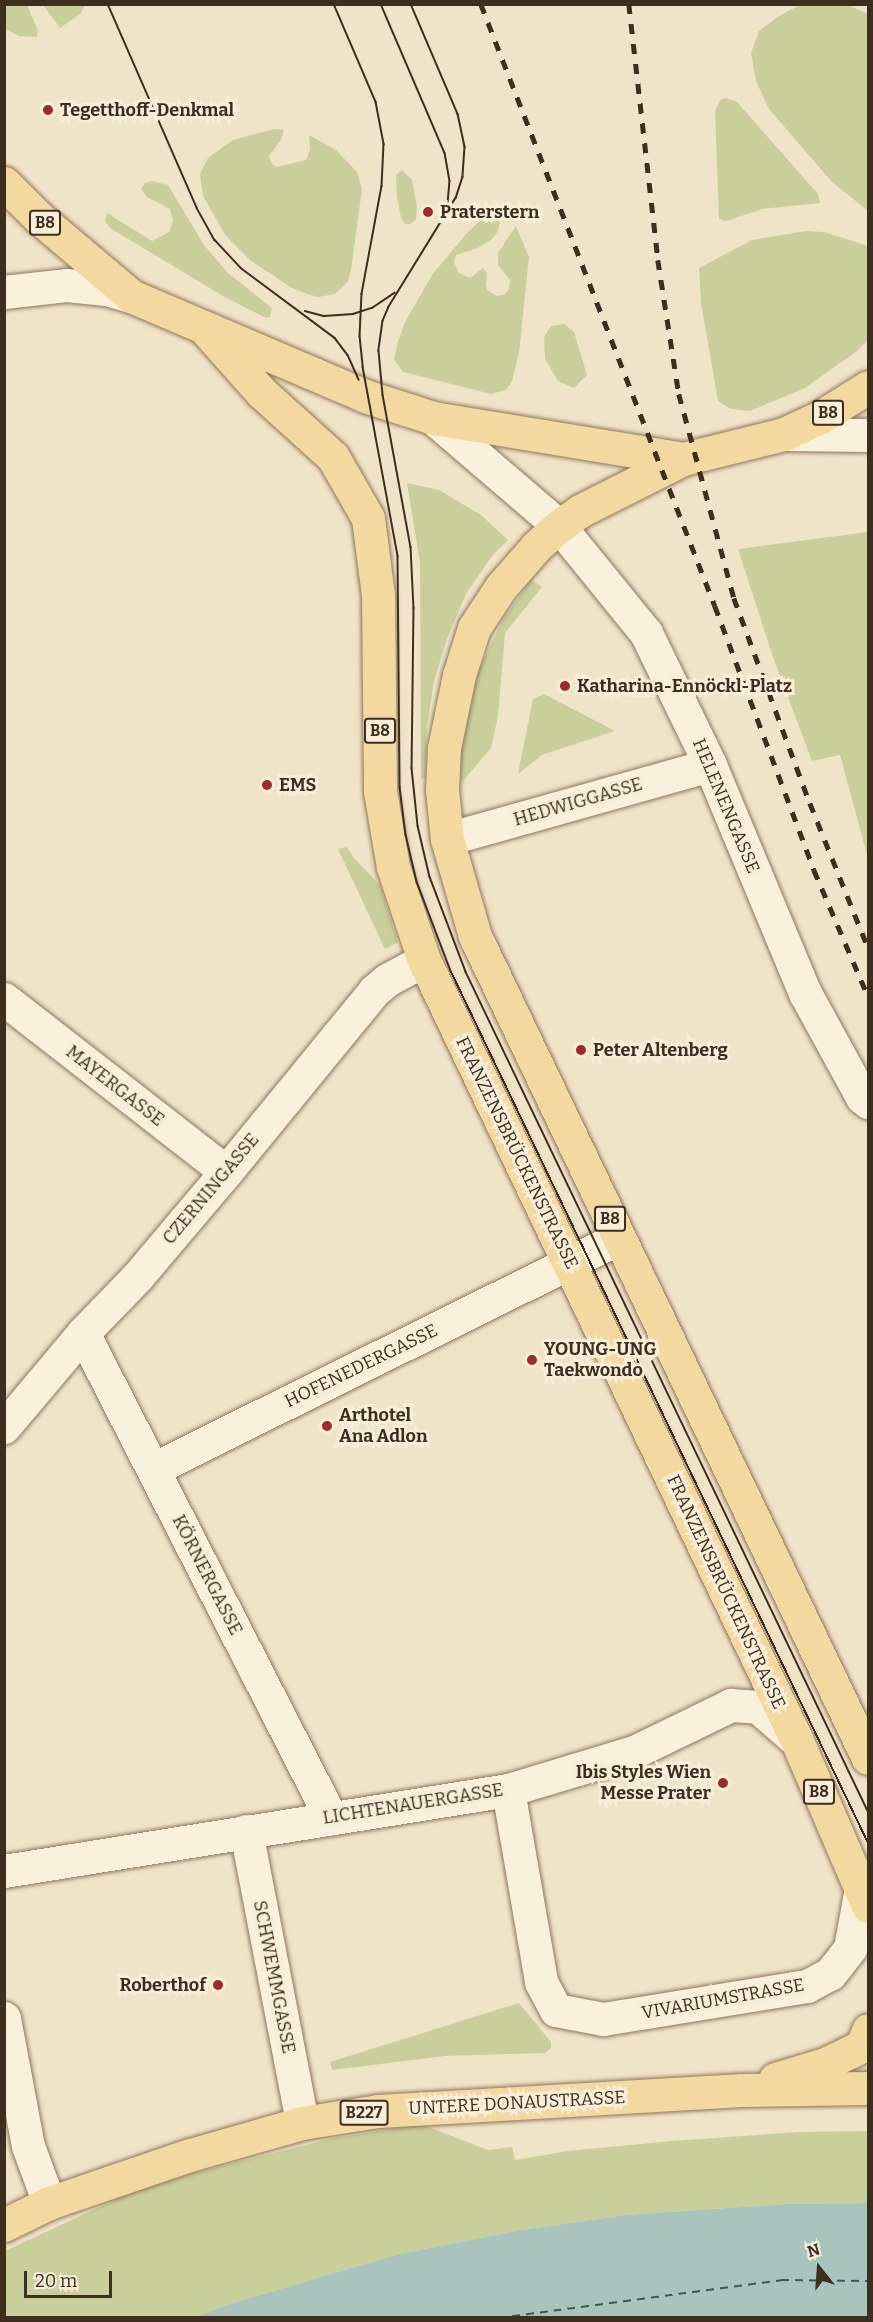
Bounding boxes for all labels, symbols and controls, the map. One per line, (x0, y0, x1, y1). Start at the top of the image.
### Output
place label: Tegetthoff-Denkmal (60, 99, 234, 121)
marker: Tegetthoff-Denkmal (41, 103, 55, 117)
place label: Praterstern (440, 201, 539, 223)
marker: Praterstern (421, 205, 435, 219)
road number: B8 (28, 210, 62, 236)
road number: B8 (812, 400, 844, 426)
place label: Katharina-Ennöckl-Platz (577, 675, 792, 697)
marker: Katharina-Ennöckl-Platz (558, 679, 572, 693)
road number: B8 (364, 718, 397, 744)
street label: HELENENGASSE (688, 735, 764, 877)
street label: HEDWIGGASSE (511, 773, 645, 831)
place label: EMS (279, 774, 316, 796)
marker: EMS (260, 778, 274, 792)
street label: FRANZENSBRÜCKENSTRASSE (451, 1033, 583, 1273)
place label: Peter Altenberg (593, 1039, 728, 1061)
street label: MAYERGASSE (62, 1041, 168, 1131)
marker: Peter Altenberg (574, 1043, 588, 1057)
street label: CZERNINGASSE (158, 1129, 264, 1249)
road number: B8 (594, 1206, 626, 1232)
street label: HOFENEDERGASSE (281, 1320, 441, 1412)
place label: YOUNG-UNG Taekwondo (544, 1339, 656, 1382)
marker: YOUNG-UNG Taekwondo (525, 1353, 539, 1367)
place label: Arthotel Ana Adlon (339, 1405, 428, 1448)
marker: Arthotel Ana Adlon (320, 1419, 334, 1433)
street label: FRANZENSBRÜCKENSTRASSE (662, 1472, 790, 1712)
street label: KÖRNERGASSE (167, 1511, 247, 1639)
place label: Ibis Styles Wien Messe Prater (576, 1762, 711, 1804)
marker: Ibis Styles Wien Messe Prater (716, 1776, 730, 1790)
street label: LICHTENAUERGASSE (321, 1779, 505, 1829)
road number: B8 (802, 1779, 836, 1805)
street label: SCHWEMMGASSE (249, 1899, 299, 2055)
place label: Roberthof (119, 1974, 206, 1996)
street label: VIVARIUMSTRASSE (640, 1974, 806, 2024)
marker: Roberthof (211, 1978, 225, 1992)
street label: UNTERE DONAUSTRASSE (408, 2087, 626, 2119)
road number: B227 (338, 2100, 389, 2126)
north arrow (789, 2238, 849, 2298)
text: N (805, 2239, 822, 2261)
scale bar (27, 2259, 116, 2297)
text: 20 m (35, 2270, 77, 2292)

